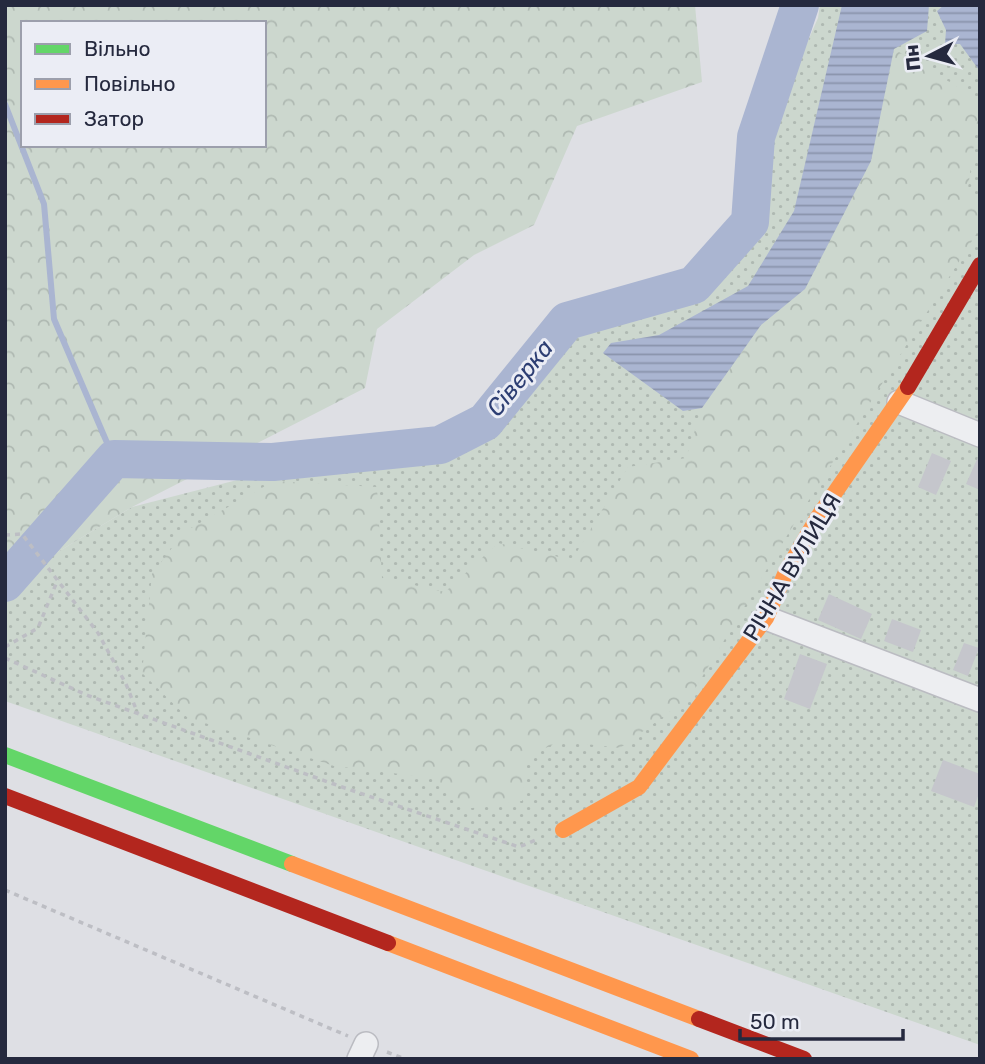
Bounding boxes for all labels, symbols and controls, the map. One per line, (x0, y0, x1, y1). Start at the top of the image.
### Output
legend (21, 21, 266, 147)
north arrow (894, 21, 964, 91)
text: Вільно (84, 36, 151, 61)
text: Пн (900, 43, 925, 72)
text: Повільно (84, 71, 175, 96)
text: Затор (84, 106, 144, 131)
water label: Сіверка (481, 334, 559, 422)
street label: РІЧНА ВУЛИЦЯ (737, 488, 847, 646)
scale bar (740, 998, 903, 1042)
text: 50 m (750, 1009, 800, 1034)

